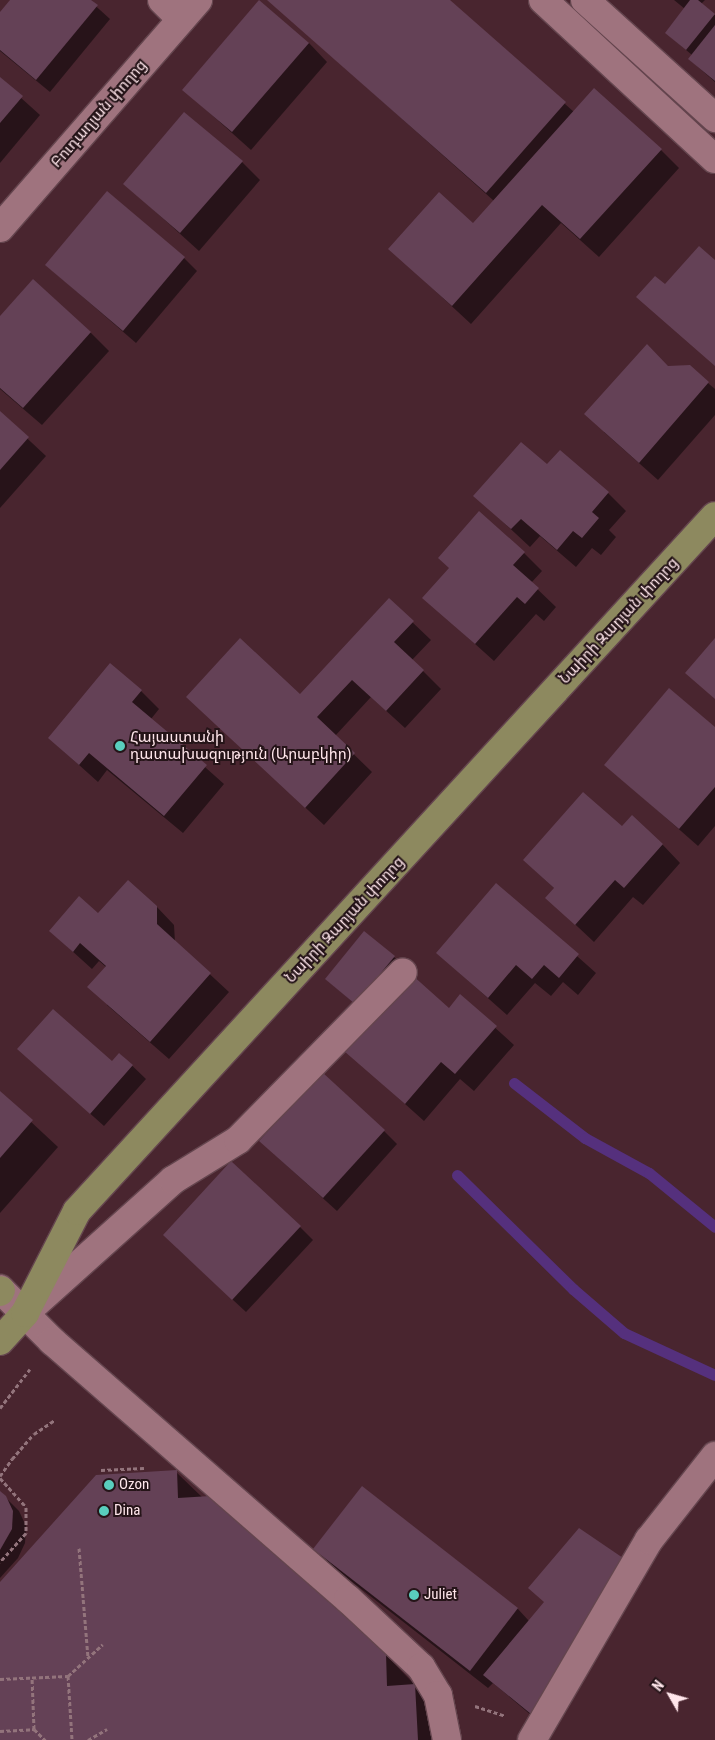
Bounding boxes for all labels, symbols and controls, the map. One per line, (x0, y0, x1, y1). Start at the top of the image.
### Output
street label: Բուդաղյան փողոց (47, 57, 151, 171)
street label: Նաիրի Զարյան փողոց (556, 554, 682, 688)
place label: Հայաստանի դատախազություն (Արաբկիր) (130, 728, 352, 763)
marker: Հայաստանի դատախազություն (Արաբկիր) (114, 740, 126, 752)
street label: Նաիրի Զարյան փողոց (282, 853, 408, 987)
place label: Ozon (119, 1476, 149, 1494)
marker: Ozon (103, 1479, 115, 1491)
place label: Dina (114, 1502, 140, 1520)
marker: Dina (98, 1505, 110, 1517)
place label: Juliet (424, 1586, 457, 1604)
marker: Juliet (408, 1589, 420, 1601)
north arrow (645, 1670, 695, 1720)
text: N (649, 1677, 667, 1694)

